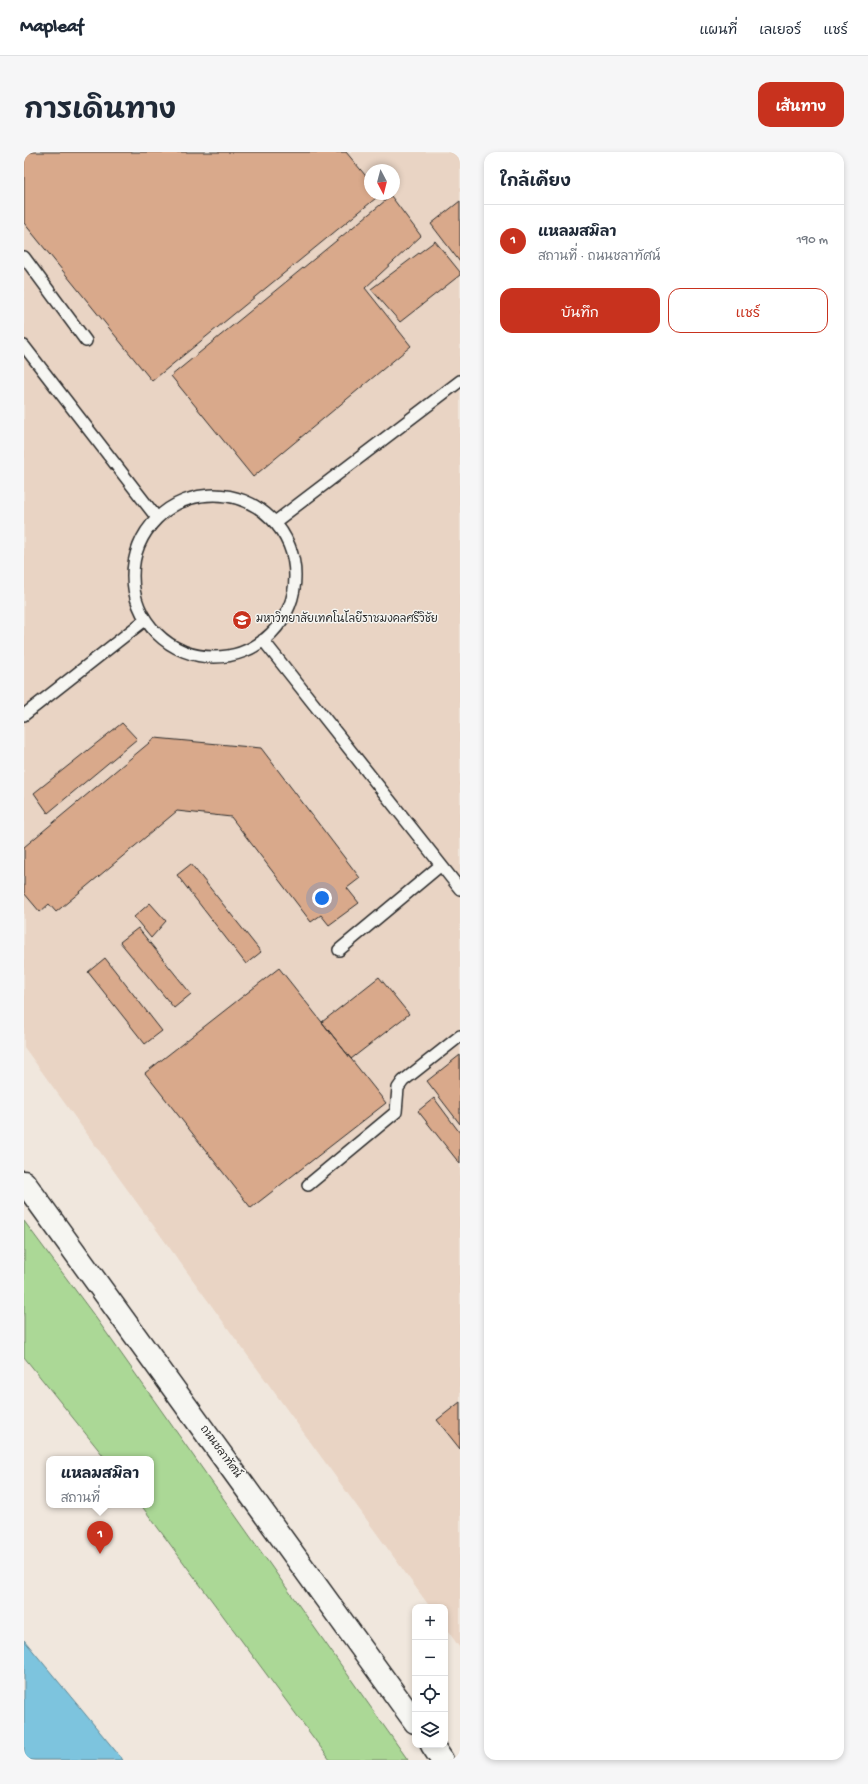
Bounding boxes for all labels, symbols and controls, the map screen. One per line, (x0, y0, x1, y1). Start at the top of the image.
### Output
text: Mapleaf (20, 16, 83, 39)
text: แผนที่ (699, 23, 737, 40)
text: เลเยอร์ (759, 23, 801, 40)
text: แชร์ (823, 23, 848, 40)
button: เส้นทาง (758, 82, 844, 127)
text: การเดินทาง (24, 96, 176, 129)
north arrow (364, 164, 400, 200)
text: ใกล้เคียง (500, 173, 571, 193)
text: แหลมสมิลา (538, 224, 616, 242)
text: 1 (510, 233, 516, 248)
text: 190 m (797, 233, 828, 248)
text: สถานที่ · ถนนชลาทัศน์ (538, 250, 660, 265)
button: บันทึก (500, 288, 660, 333)
button: แชร์ (668, 288, 828, 333)
school or university icon: มหาวิทยาลัยเทคโนโลยีราชมงคลศรีวิชัย (231, 609, 253, 631)
place label: มหาวิทยาลัยเทคโนโลยีราชมงคลศรีวิชัย (256, 610, 438, 626)
your location (312, 888, 332, 908)
street label: ถนนชลาทัศน์ (197, 1421, 246, 1481)
popup (46, 1456, 154, 1508)
text: แหลมสมิลา (61, 1466, 139, 1484)
text: สถานที่ (61, 1492, 100, 1507)
pin: 1 (87, 1521, 113, 1554)
map controls (412, 1604, 448, 1748)
button: + (412, 1604, 448, 1640)
button: − (412, 1640, 448, 1676)
button: locate (412, 1676, 448, 1712)
button: layers (412, 1712, 448, 1748)

